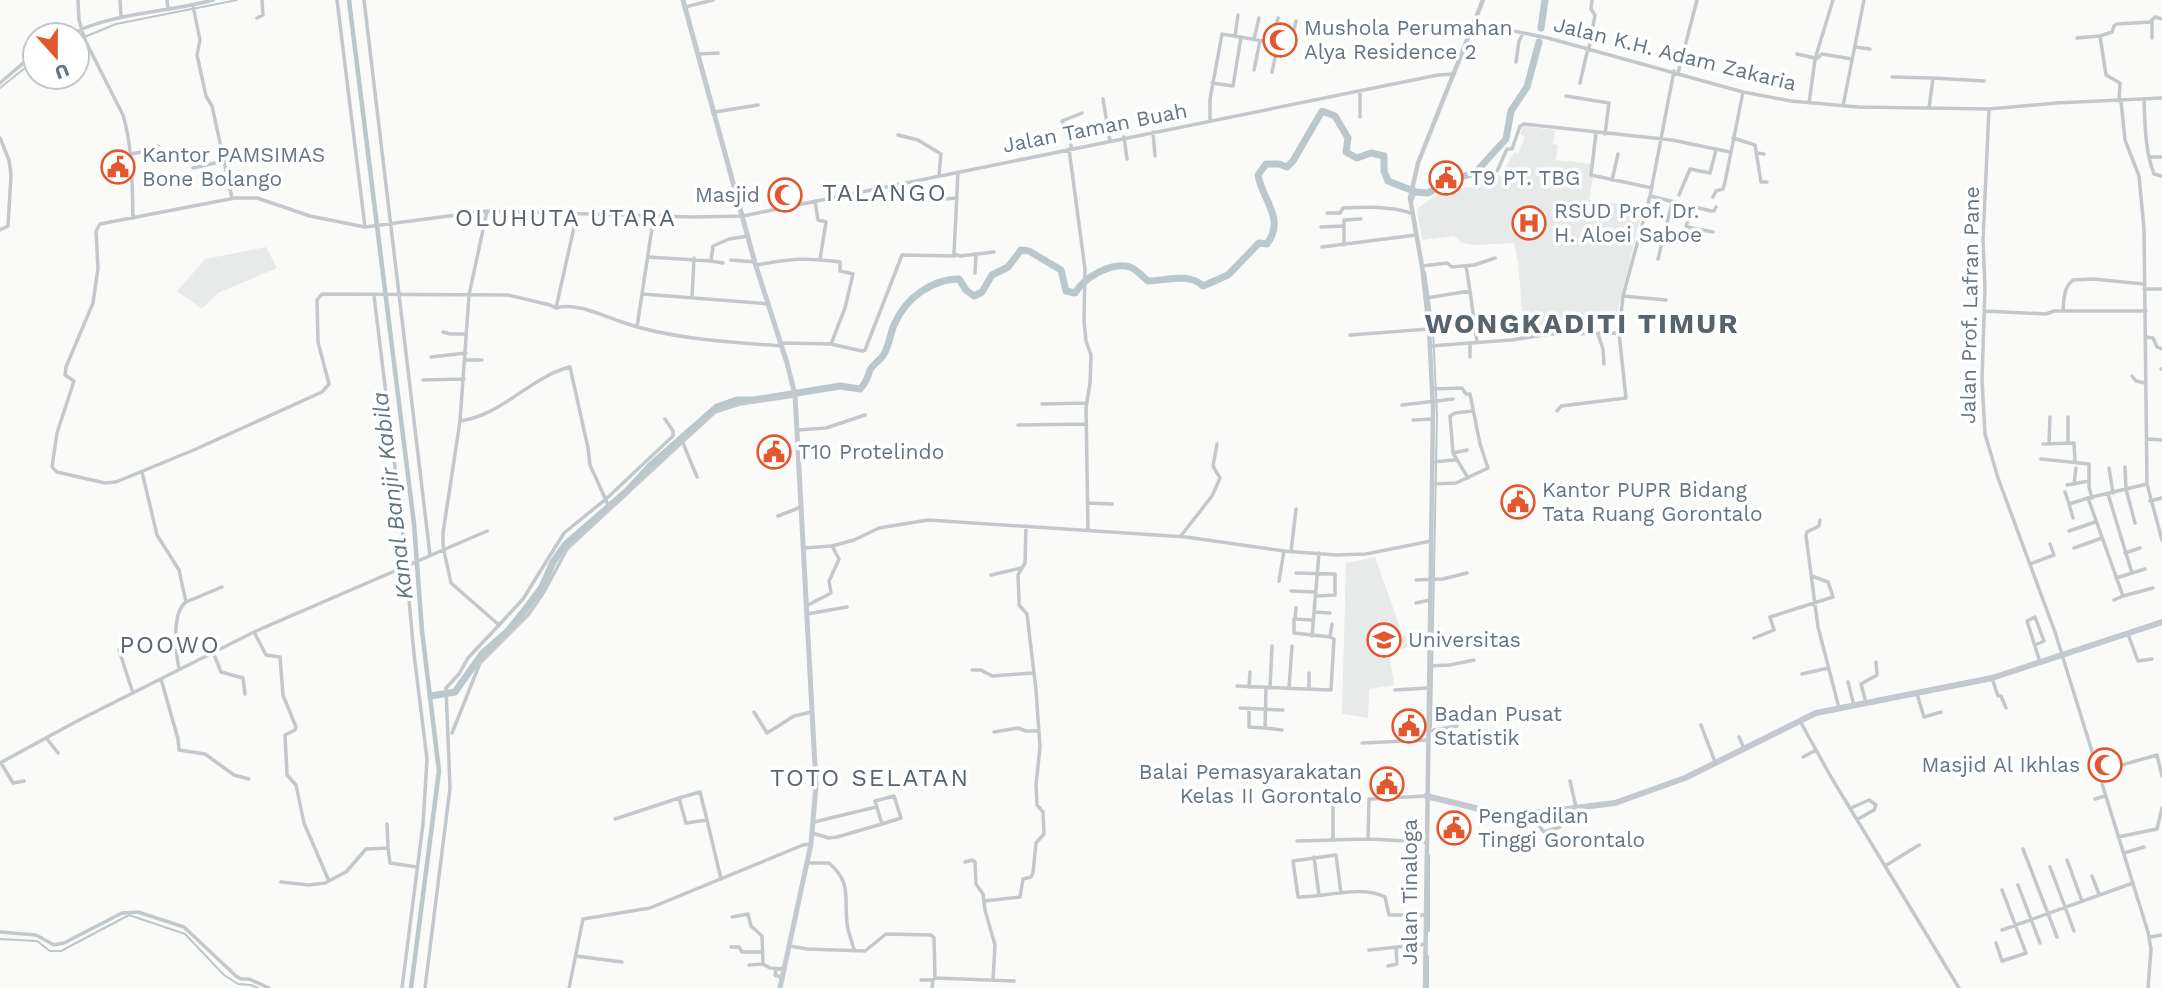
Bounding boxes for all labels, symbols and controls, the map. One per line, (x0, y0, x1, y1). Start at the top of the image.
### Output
street label: Jalan K.H. Adam Zakaria (1551, 11, 1799, 96)
place label: Mushola Perumahan Alya Residence 2 (1304, 15, 1512, 64)
north arrow (21, 21, 91, 91)
mosque icon: Mushola Perumahan Alya Residence 2 (1261, 21, 1299, 59)
text: U (51, 58, 72, 85)
street label: Jalan Taman Buah (1001, 97, 1189, 158)
place label: Kantor PAMSIMAS Bone Bolango (142, 142, 325, 191)
public building icon: Kantor PAMSIMAS Bone Bolango (99, 148, 137, 186)
public building icon: T9 PT. TBG (1427, 159, 1465, 197)
place label: T9 PT. TBG (1470, 165, 1580, 190)
mosque icon: Masjid (766, 176, 804, 214)
district label: TALANGO (822, 179, 948, 207)
place label: Masjid (695, 182, 760, 207)
street label: Jalan Prof. Lafran Pane (1955, 186, 1984, 424)
place label: RSUD Prof. Dr. H. Aloei Saboe (1554, 198, 1702, 247)
district label: OLUHUTA UTARA (455, 204, 677, 232)
hospital icon: RSUD Prof. Dr. H. Aloei Saboe (1510, 204, 1548, 242)
district label: WONGKADITI TIMUR (1424, 307, 1740, 340)
water label: Kanal Banjir Kabila (366, 390, 419, 601)
public building icon: T10 Protelindo (755, 433, 793, 471)
place label: T10 Protelindo (798, 439, 944, 464)
place label: Kantor PUPR Bidang Tata Ruang Gorontalo (1542, 477, 1763, 526)
public building icon: Kantor PUPR Bidang Tata Ruang Gorontalo (1499, 483, 1537, 521)
school or university icon: Universitas (1365, 621, 1403, 659)
place label: Universitas (1408, 627, 1521, 652)
district label: POOWO (119, 631, 221, 659)
place label: Badan Pusat Statistik (1434, 701, 1562, 750)
public building icon: Badan Pusat Statistik (1390, 707, 1428, 745)
mosque icon: Masjid Al Ikhlas (2086, 746, 2124, 784)
place label: Masjid Al Ikhlas (1921, 752, 2080, 777)
place label: Balai Pemasyarakatan Kelas II Gorontalo (1139, 759, 1362, 808)
district label: TOTO SELATAN (770, 764, 970, 792)
public building icon: Balai Pemasyarakatan Kelas II Gorontalo (1368, 765, 1406, 803)
place label: Pengadilan Tinggi Gorontalo (1478, 803, 1645, 852)
public building icon: Pengadilan Tinggi Gorontalo (1435, 809, 1473, 847)
street label: Jalan Tinaloga (1397, 819, 1422, 965)

